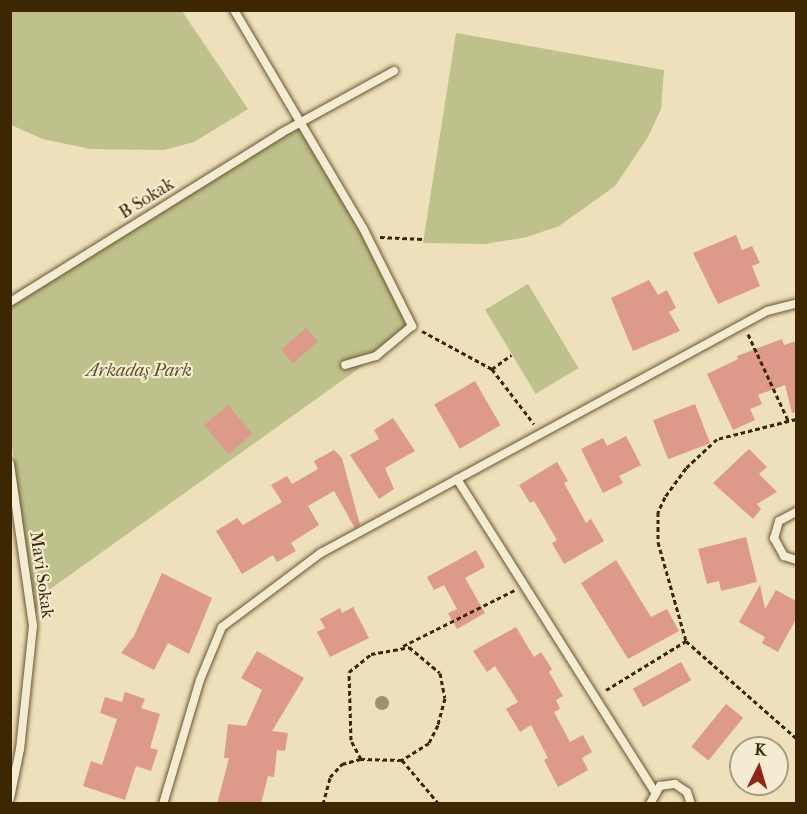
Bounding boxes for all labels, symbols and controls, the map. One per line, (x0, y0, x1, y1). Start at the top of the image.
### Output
street label: B Sokak (116, 174, 178, 224)
park label: Arkadaş Park (86, 360, 192, 382)
street label: Mavi Sokak (24, 530, 58, 620)
north arrow (729, 736, 789, 796)
text: K (754, 740, 767, 760)

